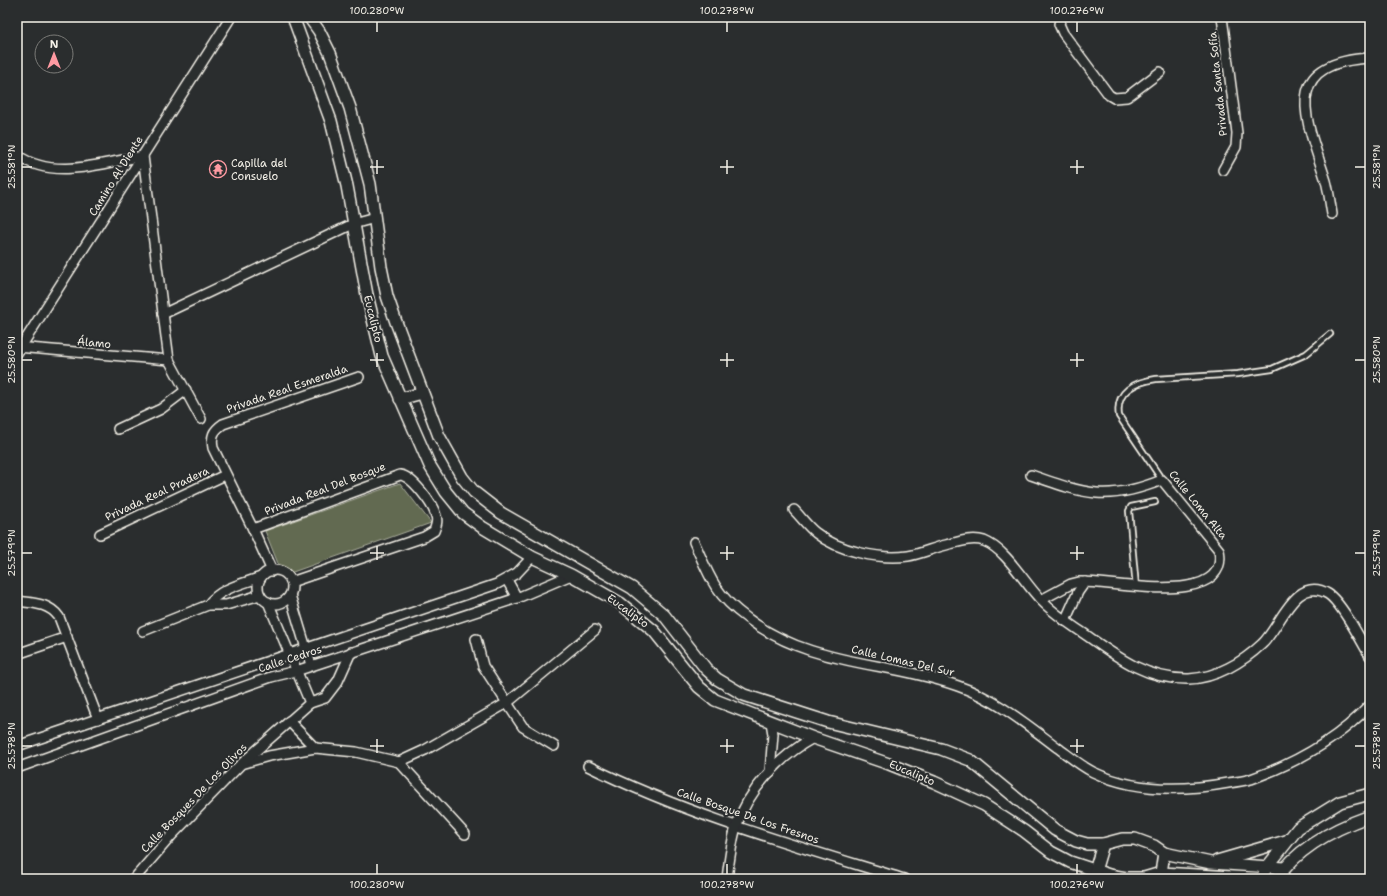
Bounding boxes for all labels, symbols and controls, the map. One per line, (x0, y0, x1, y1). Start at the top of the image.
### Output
text: 100.280°W (350, 4, 405, 17)
text: 100.278°W (700, 4, 755, 17)
text: 100.276°W (1050, 4, 1105, 17)
street label: Privada Santa Sofía (1205, 31, 1231, 137)
north arrow (34, 34, 74, 74)
text: N (50, 37, 59, 52)
street label: Camino Al Diente (85, 133, 147, 219)
text: 25.581°N (5, 145, 18, 189)
text: 25.581°N (1370, 145, 1383, 189)
place label: Capilla del Consuelo (231, 156, 288, 184)
temple icon: Capilla del Consuelo (208, 159, 228, 179)
street label: Eucalipto (360, 294, 386, 345)
street label: Álamo (76, 333, 112, 352)
text: 25.580°N (5, 336, 18, 384)
text: 25.580°N (1370, 336, 1383, 384)
street label: Privada Real Esmeralda (225, 361, 350, 417)
street label: Privada Real Del Bosque (262, 459, 388, 519)
street label: Privada Real Pradera (103, 463, 211, 525)
street label: Calle Loma Alta (1165, 467, 1231, 543)
text: 25.579°N (5, 529, 18, 577)
text: 25.579°N (1370, 529, 1383, 577)
street label: Eucalipto (604, 591, 652, 631)
street label: Calle Cedros (256, 642, 324, 676)
street label: Calle Lomas Del Sur (850, 642, 956, 680)
text: 25.578°N (5, 722, 18, 770)
text: 25.578°N (1370, 722, 1383, 770)
street label: Calle Bosques De Los Olivos (138, 740, 250, 856)
street label: Eucalipto (887, 757, 938, 789)
street label: Calle Bosque De Los Fresnos (675, 785, 821, 847)
text: 100.280°W (350, 878, 405, 891)
text: 100.278°W (700, 878, 755, 891)
text: 100.276°W (1050, 878, 1105, 891)

